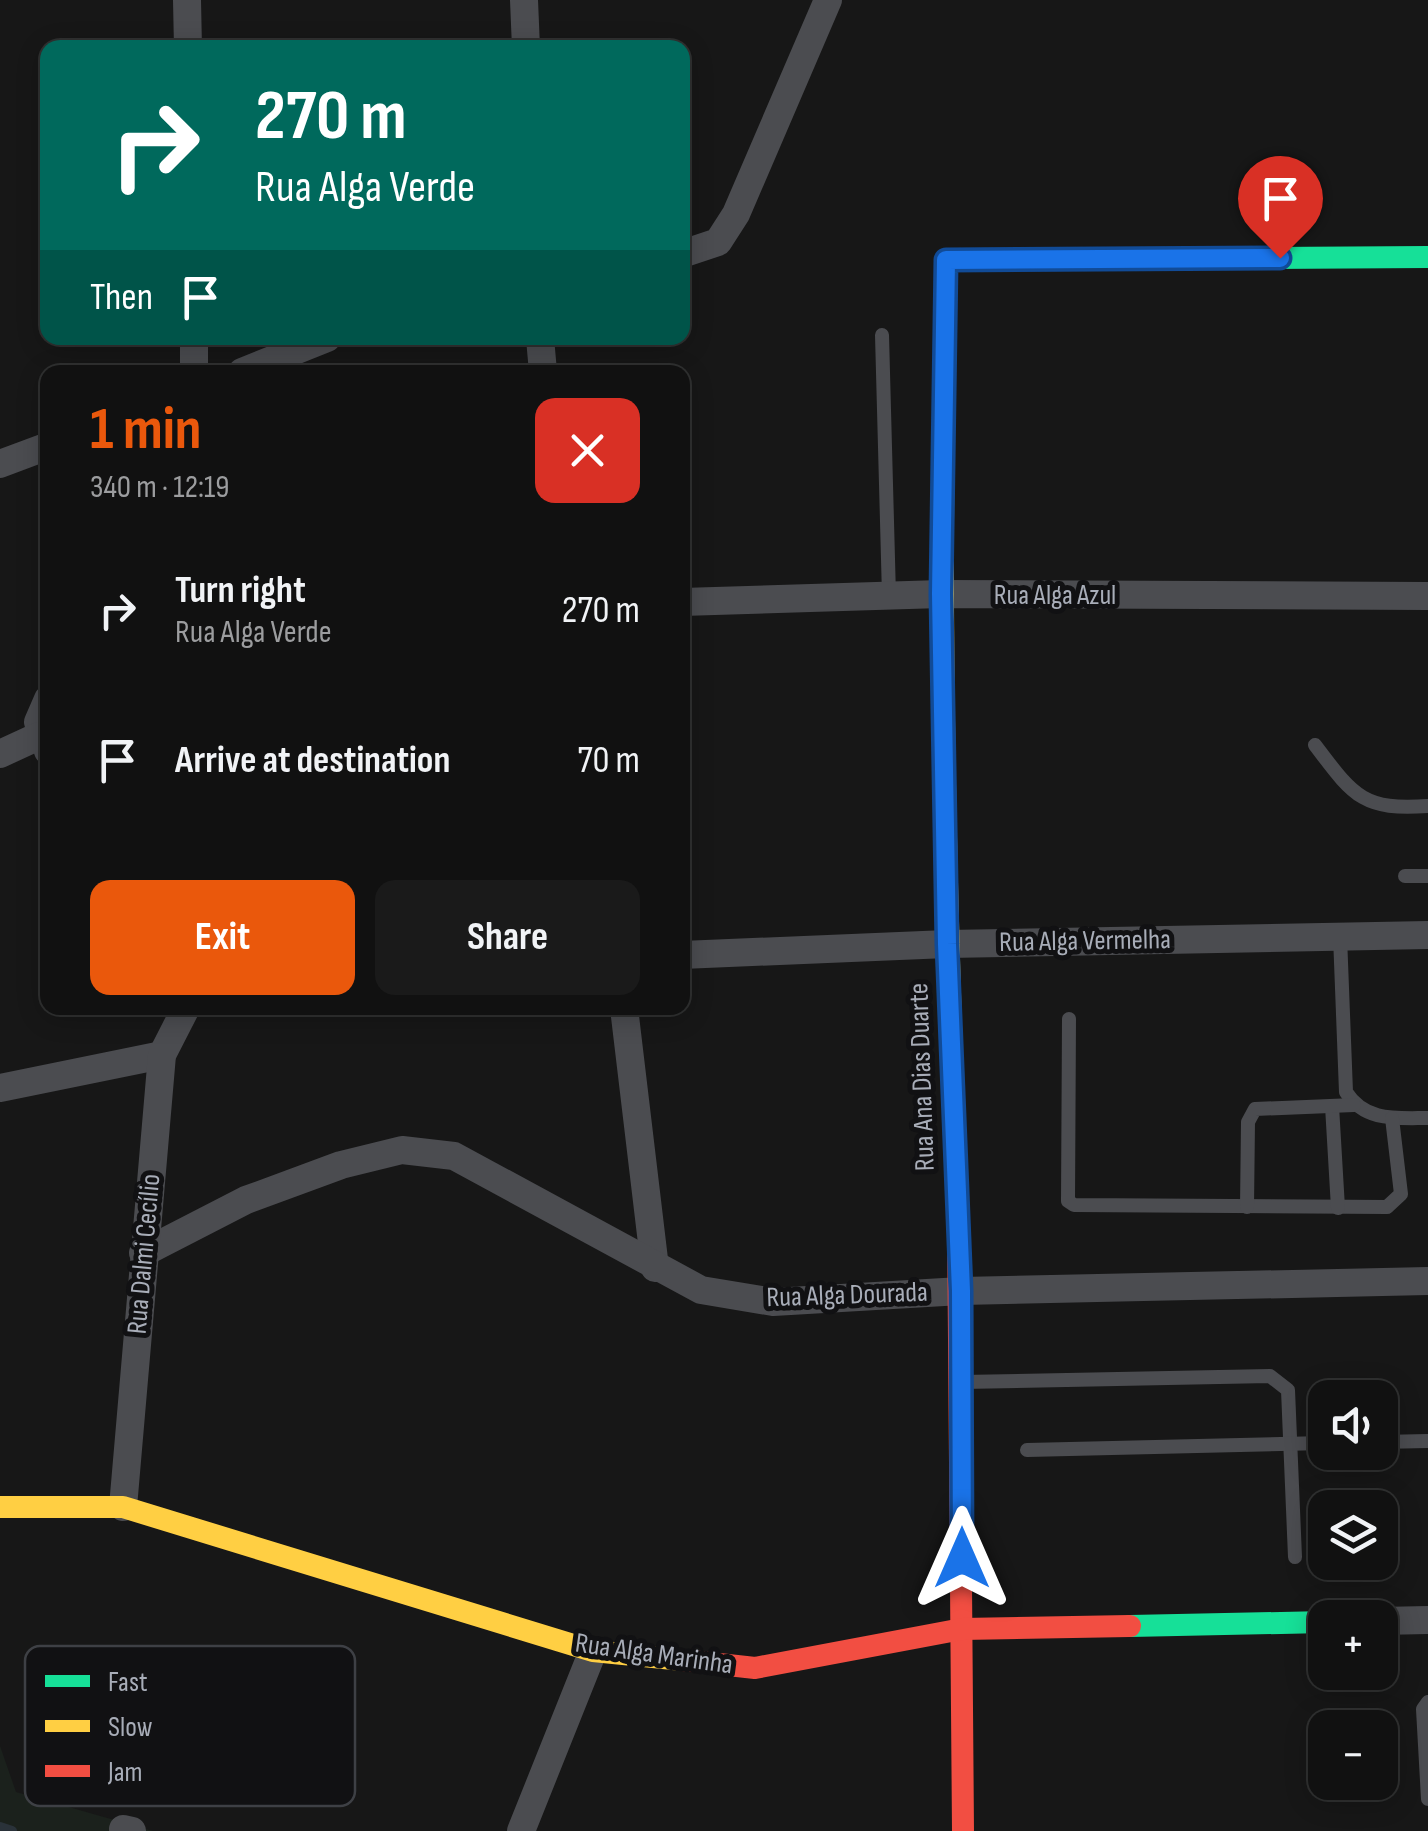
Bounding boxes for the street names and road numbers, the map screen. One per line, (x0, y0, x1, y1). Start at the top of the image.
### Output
street label: Rua Alga Azul (994, 579, 1116, 612)
street label: Rua Alga Vermelha (999, 923, 1171, 959)
street label: Rua Ana Dias Duarte (902, 982, 942, 1172)
street label: Rua Dalmi Cecílio (121, 1173, 167, 1335)
street label: Rua Alga Dourada (766, 1276, 928, 1314)
street label: Rua Alga Marinha (573, 1627, 735, 1681)

